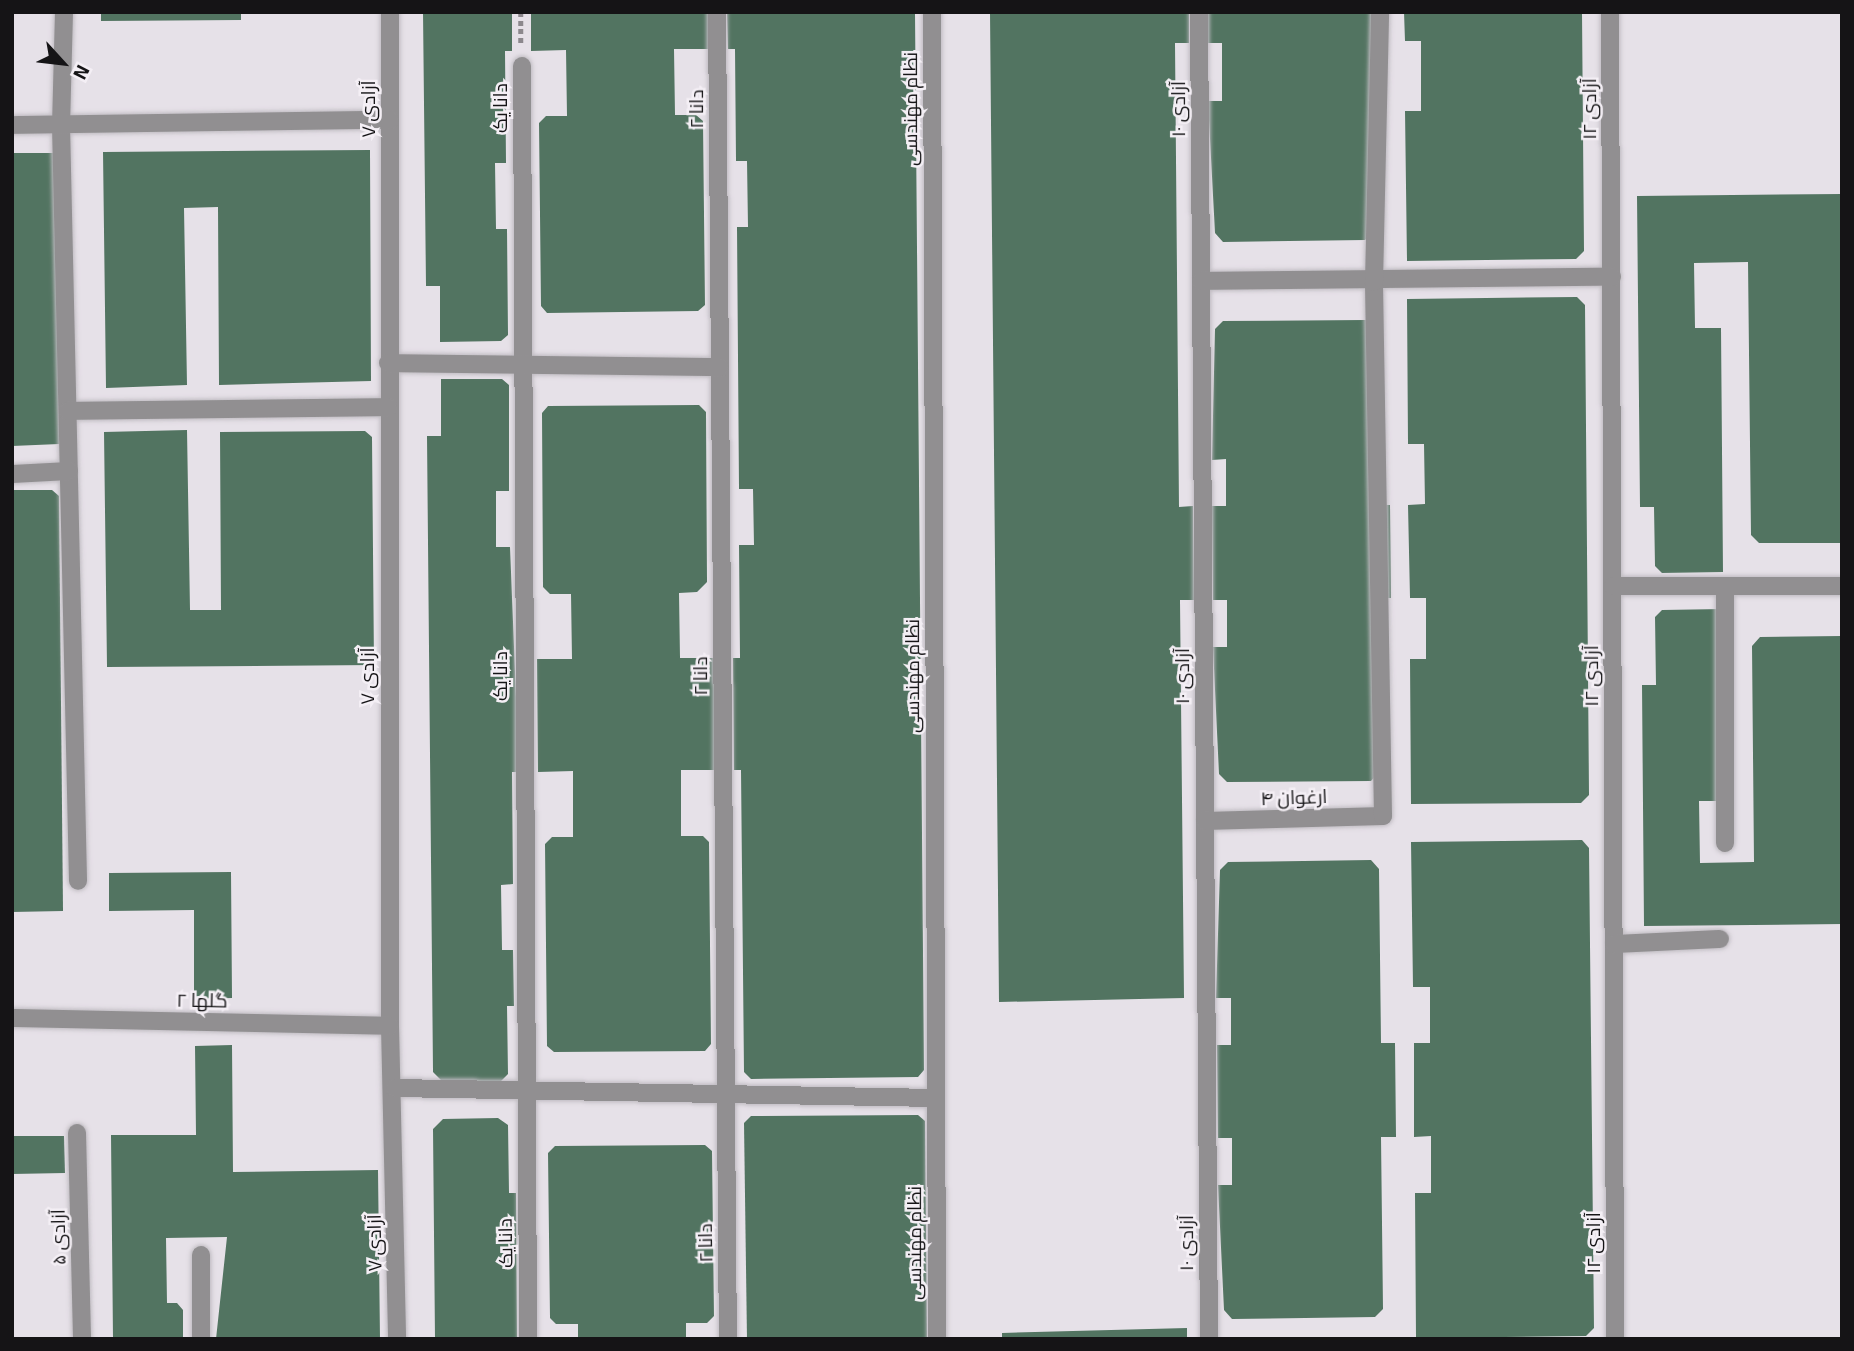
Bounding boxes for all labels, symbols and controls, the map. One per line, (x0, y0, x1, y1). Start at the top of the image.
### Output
north arrow (28, 28, 98, 98)
street label: نظام مهندسی (900, 52, 922, 166)
text: N (63, 59, 101, 86)
street label: آزادی ۱۲ (1579, 78, 1601, 140)
street label: آزادی ۷ (358, 80, 380, 138)
street label: آزادی ۱۰ (1168, 81, 1190, 137)
street label: دانا یک (490, 83, 512, 133)
street label: دانا ۲ (686, 89, 708, 129)
street label: نظام مهندسی (902, 619, 924, 733)
street label: آزادی ۱۲ (1581, 645, 1603, 707)
street label: آزادی ۷ (357, 647, 379, 705)
street label: آزادی ۱۰ (1172, 648, 1194, 704)
street label: دانا یک (490, 651, 512, 701)
street label: دانا ۲ (690, 656, 712, 696)
street label: ارغوان ۴ (1260, 785, 1328, 811)
street label: گلها ۲ (176, 989, 228, 1013)
street label: نظام مهندسی (904, 1186, 926, 1300)
street label: آزادی ۵ (47, 1209, 71, 1265)
street label: آزادی ۱۲ (1583, 1212, 1605, 1274)
street label: آزادی ۷ (363, 1214, 387, 1272)
street label: آزادی ۱۰ (1176, 1215, 1198, 1271)
street label: دانا یک (494, 1218, 518, 1268)
street label: دانا ۲ (694, 1223, 718, 1263)

